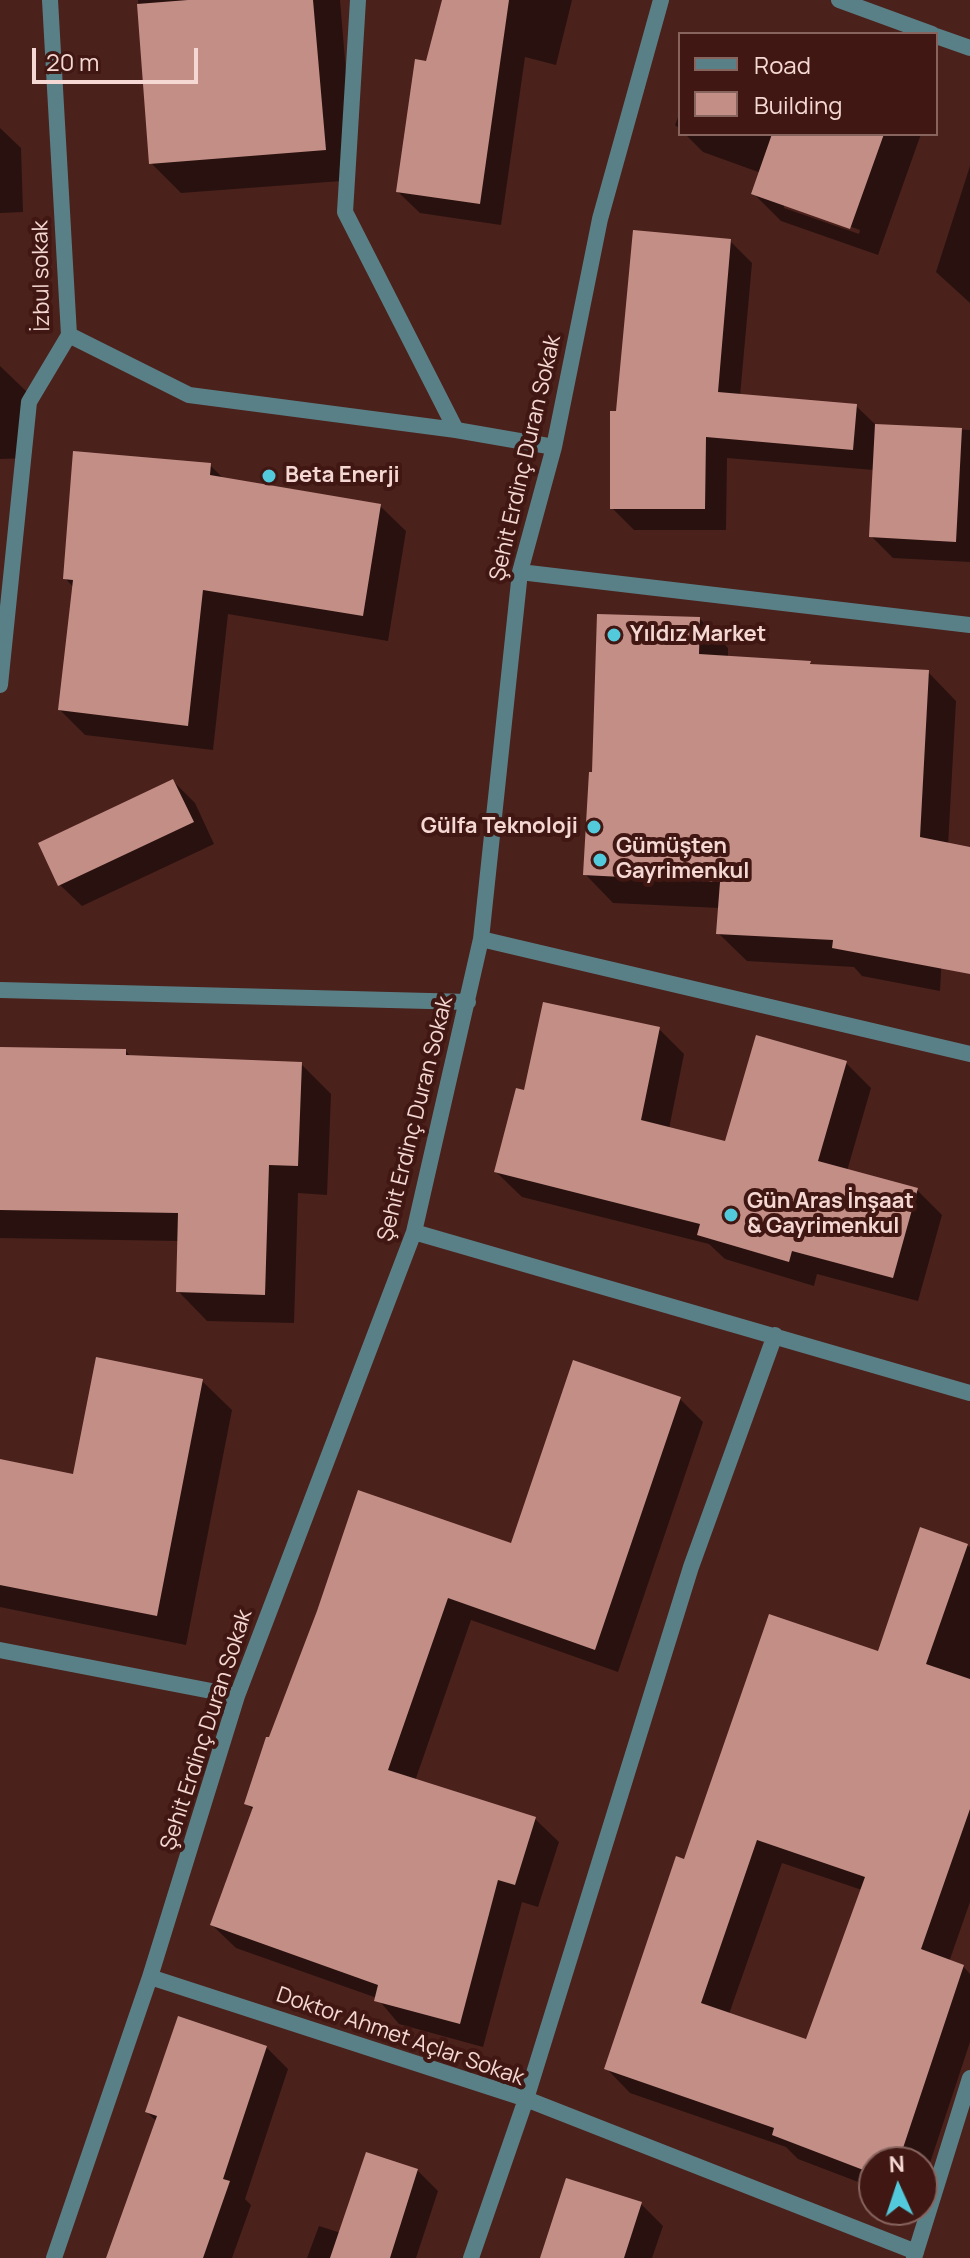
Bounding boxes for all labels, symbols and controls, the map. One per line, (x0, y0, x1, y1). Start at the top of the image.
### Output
scale bar (36, 32, 202, 82)
legend (678, 32, 938, 136)
text: 20 m (46, 45, 99, 78)
text: Road (754, 48, 811, 81)
text: Building (754, 88, 842, 121)
street label: İzbul sokak (28, 220, 56, 332)
street label: Şehit Erdinç Duran Sokak (485, 333, 567, 583)
place label: Beta Enerji (285, 463, 400, 489)
marker: Beta Enerji (260, 467, 278, 485)
place label: Yıldız Market (630, 622, 766, 648)
marker: Yıldız Market (605, 626, 623, 644)
place label: Gülfa Teknoloji (421, 814, 578, 840)
marker: Gülfa Teknoloji (585, 818, 603, 836)
place label: Gümüşten Gayrimenkul (616, 834, 749, 886)
marker: Gümüşten Gayrimenkul (591, 851, 609, 869)
street label: Şehit Erdinç Duran Sokak (373, 994, 459, 1244)
place label: Gün Aras İnşaat & Gayrimenkul (747, 1189, 914, 1240)
marker: Gün Aras İnşaat & Gayrimenkul (722, 1206, 740, 1224)
street label: Şehit Erdinç Duran Sokak (156, 1606, 258, 1854)
street label: Doktor Ahmet Açlar Sokak (273, 1982, 527, 2092)
north arrow (858, 2146, 938, 2226)
text: N (888, 2149, 906, 2179)

